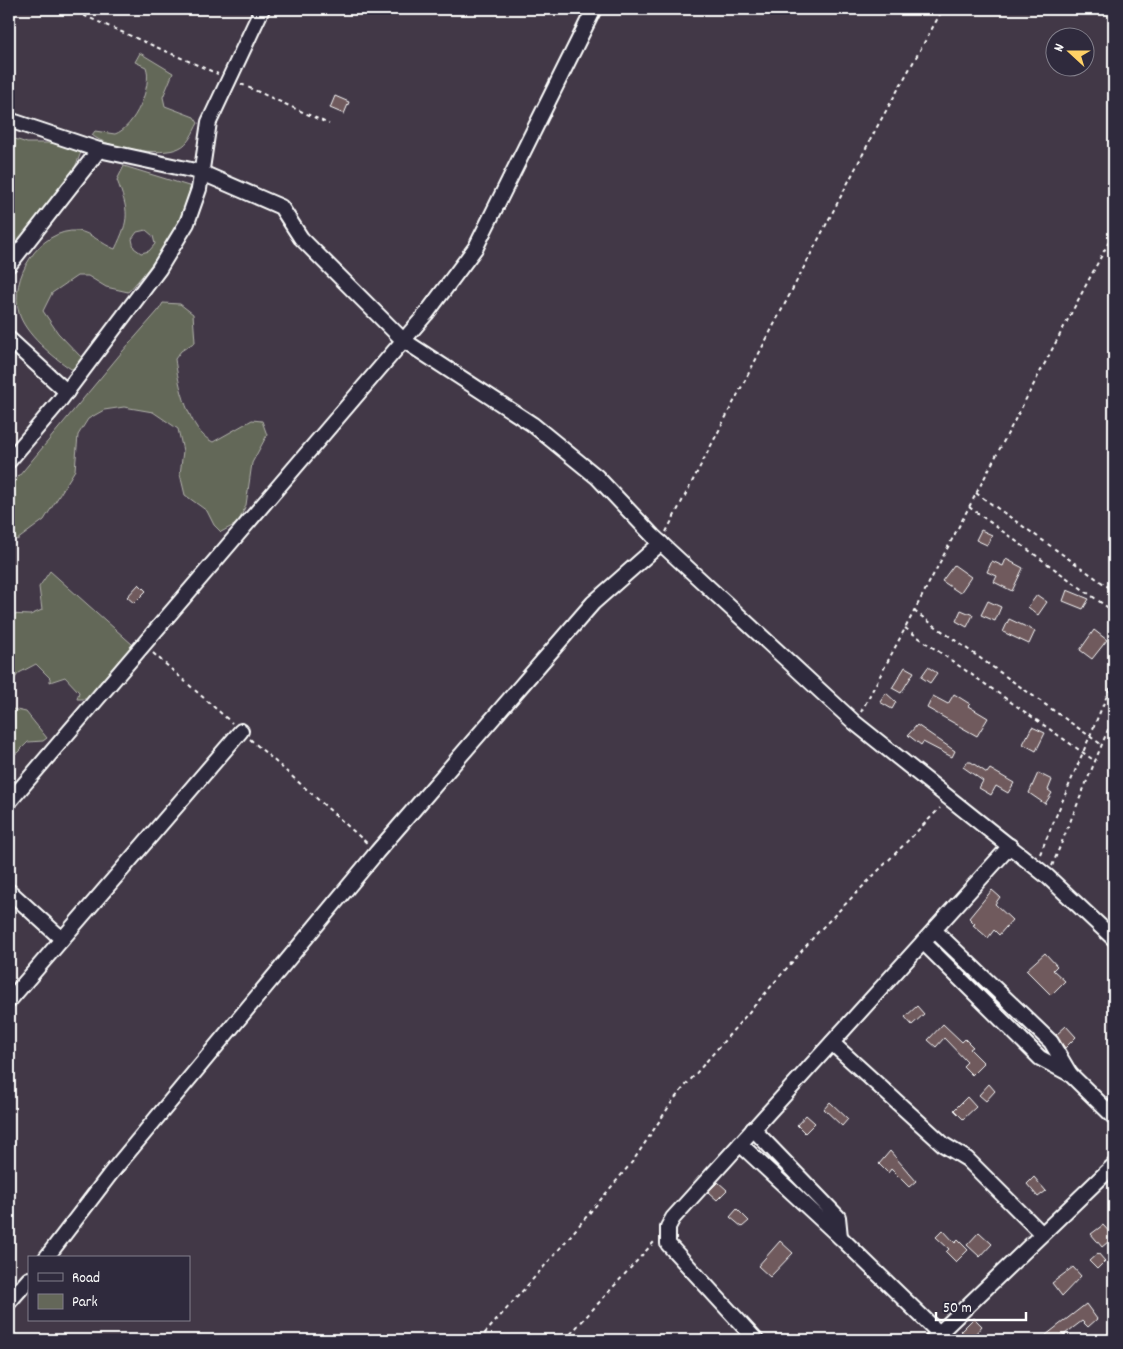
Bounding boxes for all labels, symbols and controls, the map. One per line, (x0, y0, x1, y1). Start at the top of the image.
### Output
north arrow (1046, 28, 1096, 78)
text: N (1049, 41, 1070, 55)
legend (28, 1256, 190, 1322)
text: Road (72, 1268, 100, 1290)
scale bar (936, 1289, 1026, 1321)
text: Park (72, 1292, 98, 1314)
text: 50 m (943, 1298, 972, 1320)

